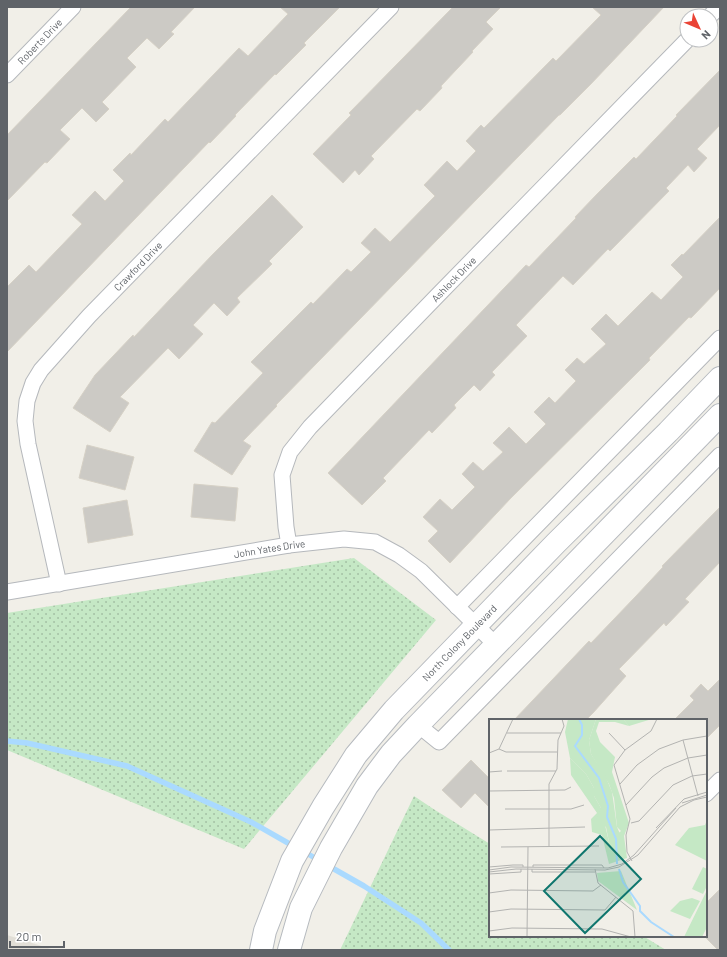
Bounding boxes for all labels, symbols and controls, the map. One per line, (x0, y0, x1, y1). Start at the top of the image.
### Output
north arrow (679, 8, 719, 48)
street label: Roberts Drive (15, 16, 65, 67)
text: N (699, 28, 714, 42)
street label: Crawford Drive (111, 239, 164, 293)
street label: Ashlock Drive (429, 254, 478, 304)
street label: John Yates Drive (233, 537, 306, 560)
street label: North Colony Boulevard (420, 602, 499, 683)
inset map (489, 719, 707, 937)
scale bar (10, 923, 64, 949)
text: 20 m (16, 929, 42, 943)

